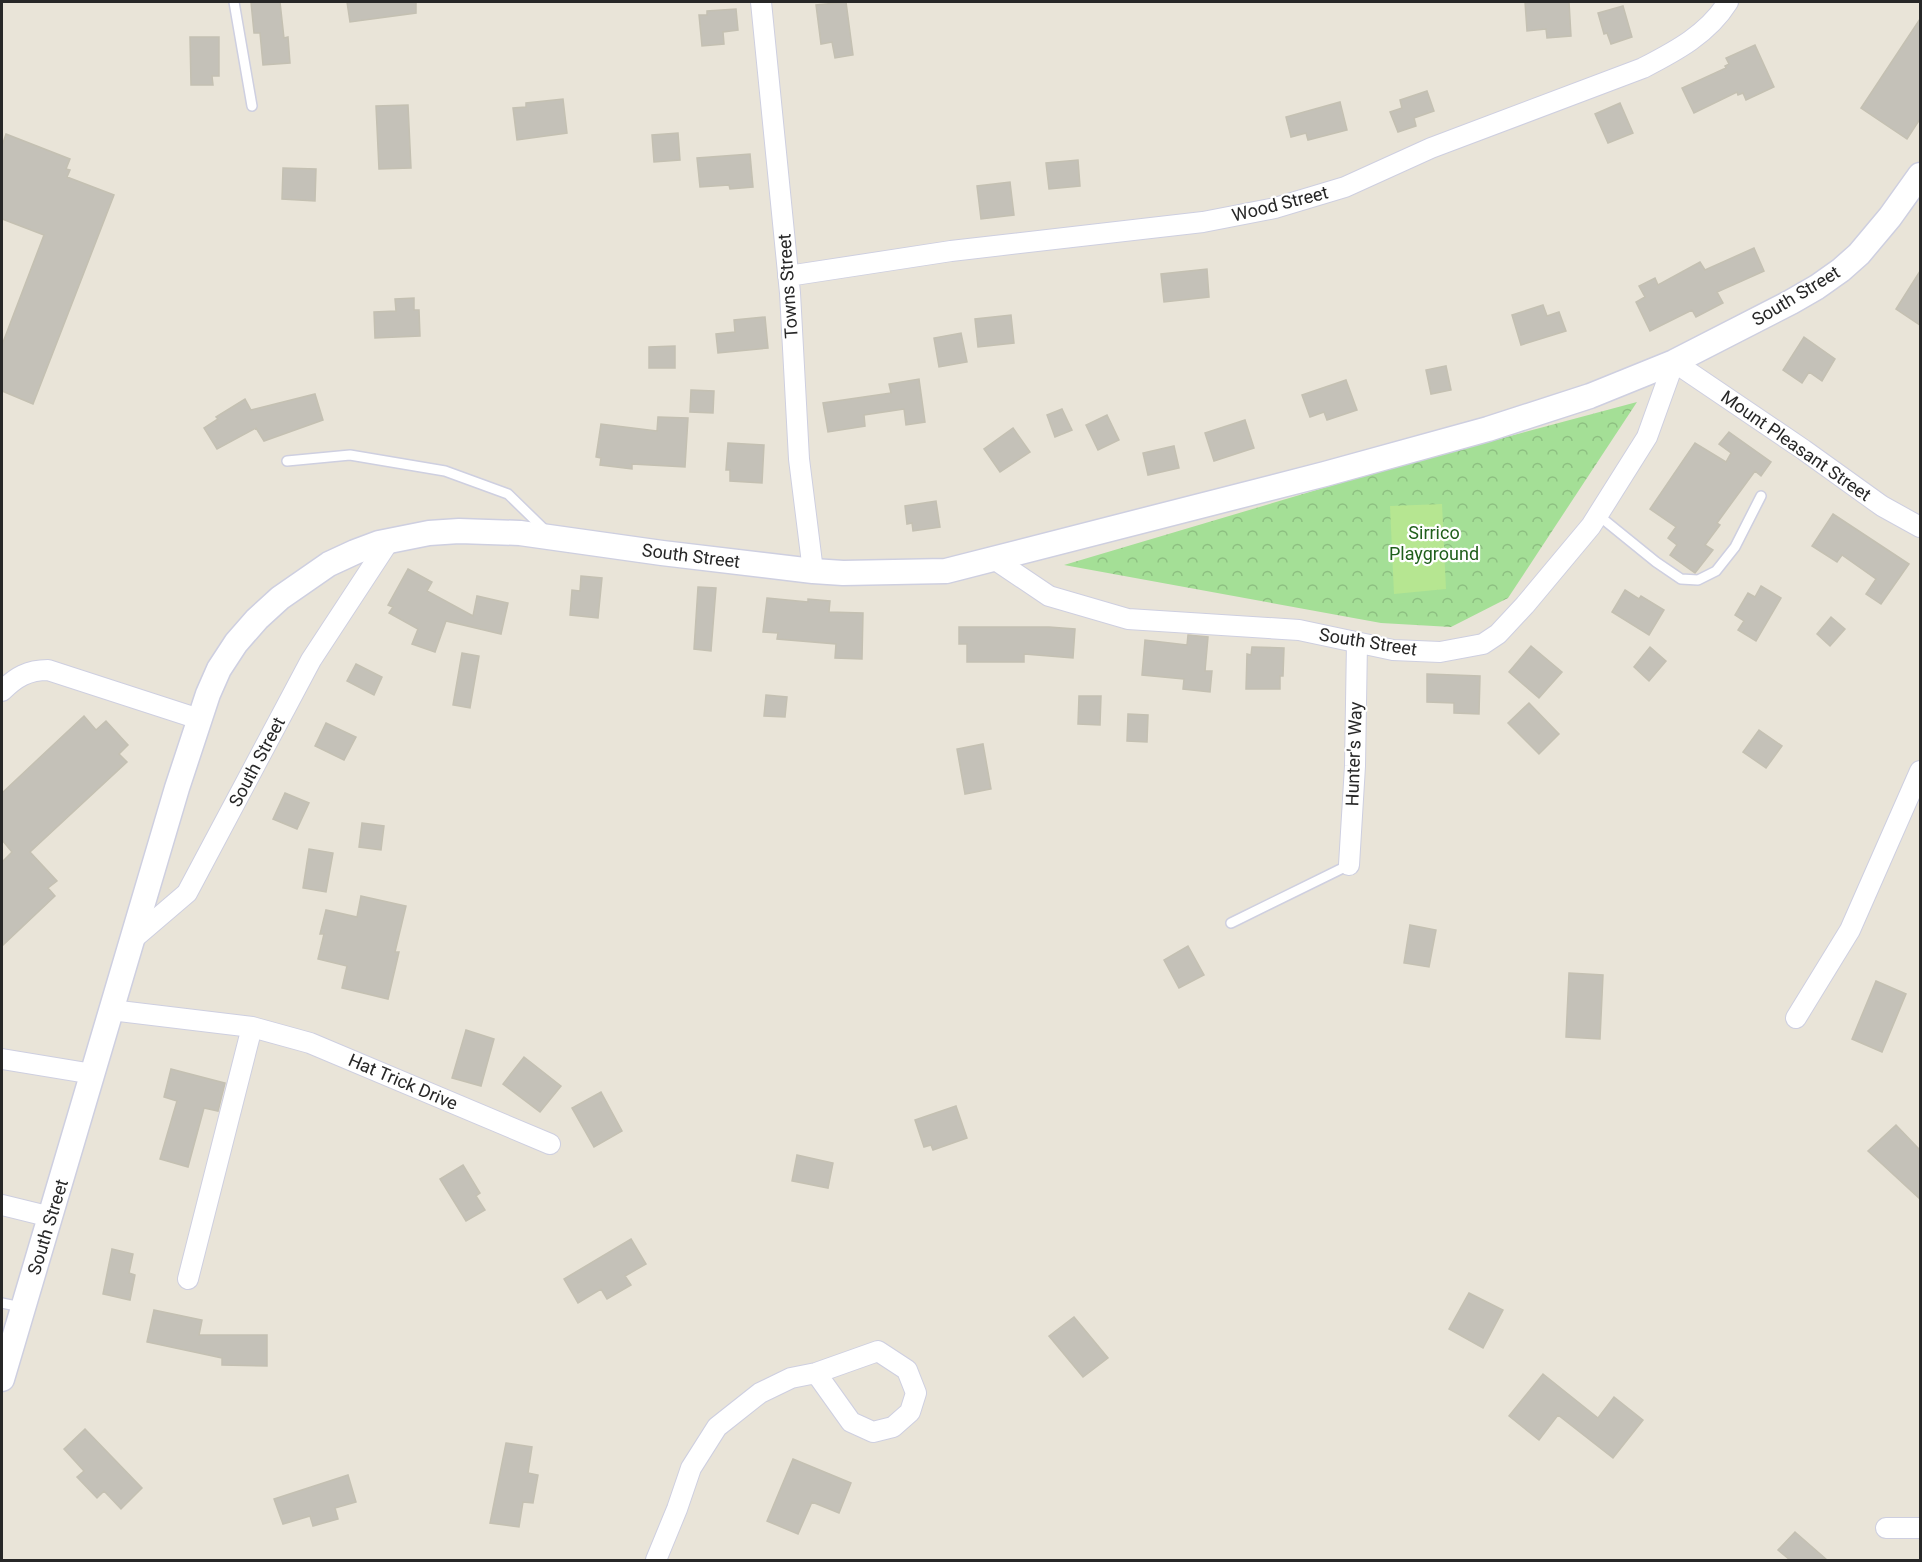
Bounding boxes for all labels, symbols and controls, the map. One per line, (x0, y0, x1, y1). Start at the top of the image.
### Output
street label: Wood Street (1230, 181, 1330, 226)
street label: Towns Street (773, 233, 802, 339)
street label: South Street (1748, 261, 1844, 330)
street label: Mount Pleasant Street (1717, 386, 1875, 505)
park label: Sirrico Playground (1389, 522, 1479, 564)
street label: South Street (641, 539, 741, 572)
street label: South Street (1318, 623, 1419, 660)
street label: Hunter's Way (1341, 701, 1366, 807)
street label: South Street (224, 713, 289, 810)
street label: Hat Trick Drive (345, 1049, 461, 1114)
street label: South Street (23, 1177, 72, 1277)

